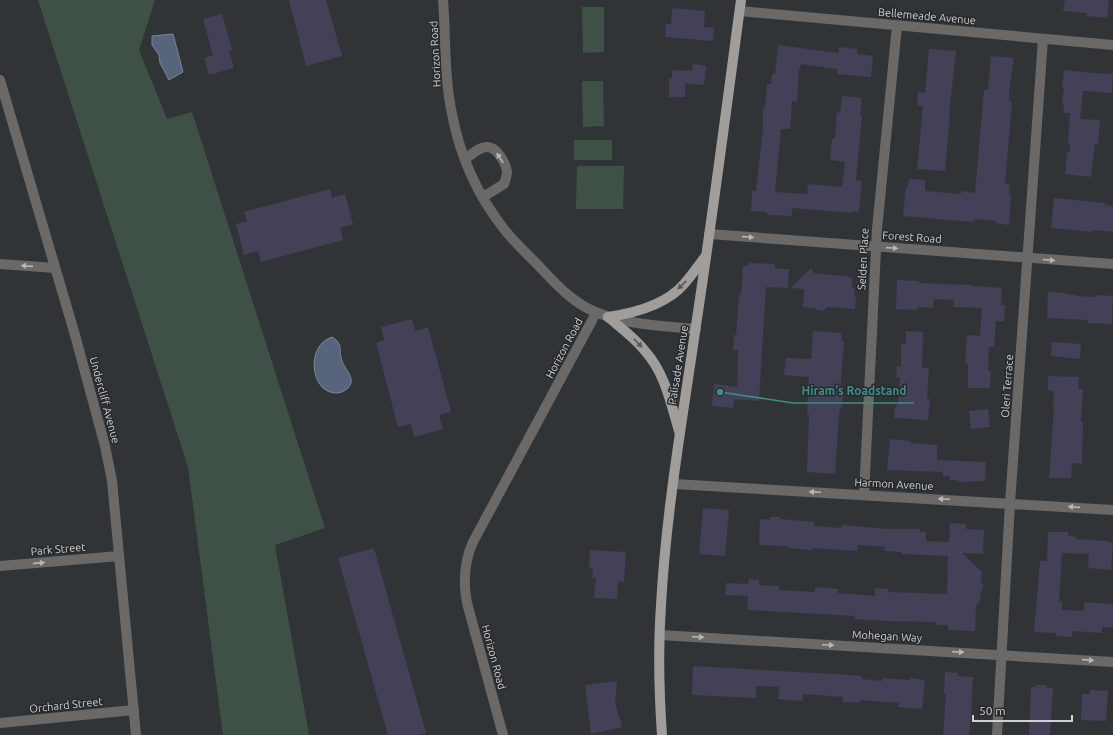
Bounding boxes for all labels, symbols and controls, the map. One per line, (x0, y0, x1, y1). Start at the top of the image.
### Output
street label: Bellemeade Avenue (878, 6, 976, 26)
street label: Horizon Road (427, 20, 443, 88)
one-way arrow (497, 152, 504, 164)
street label: Selden Place (855, 228, 871, 290)
street label: Forest Road (882, 229, 942, 245)
one-way arrow (742, 234, 754, 241)
one-way arrow (886, 244, 898, 251)
one-way arrow (1043, 256, 1055, 263)
one-way arrow (21, 263, 33, 270)
one-way arrow (677, 280, 687, 290)
street label: Horizon Road (543, 316, 585, 380)
street label: Palisade Avenue (666, 324, 690, 406)
one-way arrow (633, 338, 643, 348)
street label: Oleri Terrace (999, 354, 1015, 418)
street label: Undercliff Avenue (88, 355, 122, 445)
callout: Hiram's Roadstand (793, 379, 914, 403)
text: Hiram's Roadstand (801, 384, 907, 397)
street label: Harmon Avenue (854, 476, 934, 492)
one-way arrow (808, 489, 821, 495)
one-way arrow (938, 496, 950, 503)
one-way arrow (1068, 504, 1080, 511)
street label: Park Street (30, 541, 87, 557)
one-way arrow (33, 559, 45, 566)
street label: Horizon Road (480, 623, 508, 691)
street label: Mohegan Way (852, 628, 923, 644)
one-way arrow (692, 634, 704, 641)
one-way arrow (822, 641, 834, 648)
one-way arrow (952, 649, 964, 656)
one-way arrow (1082, 657, 1094, 664)
street label: Orchard Street (29, 695, 104, 715)
scale bar (973, 697, 1072, 723)
text: 50 m (979, 704, 1006, 717)

